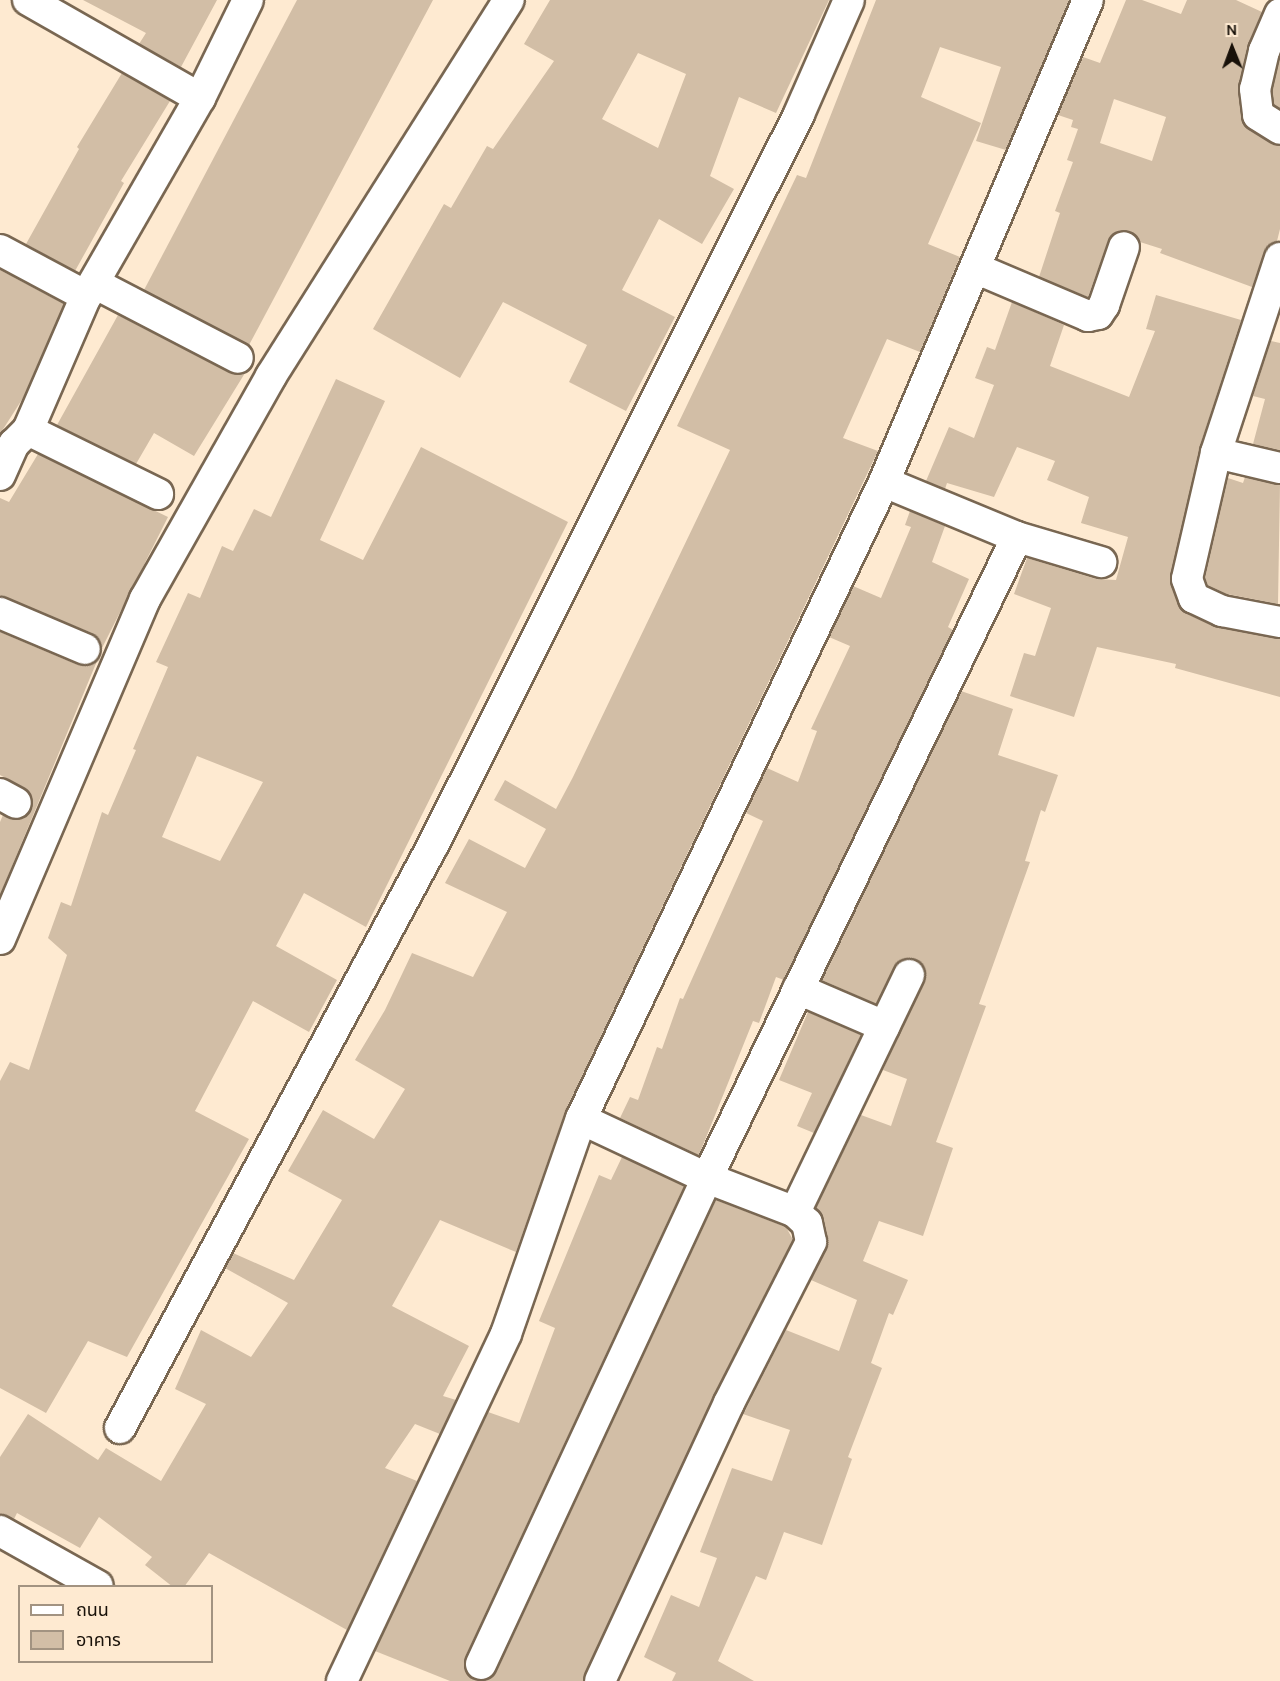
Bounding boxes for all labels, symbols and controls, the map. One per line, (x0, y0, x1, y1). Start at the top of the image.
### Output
north arrow (1202, 18, 1262, 78)
text: N (1226, 20, 1238, 39)
legend (18, 1585, 213, 1663)
text: ถนน (76, 1599, 109, 1621)
text: อาคาร (76, 1629, 121, 1651)

